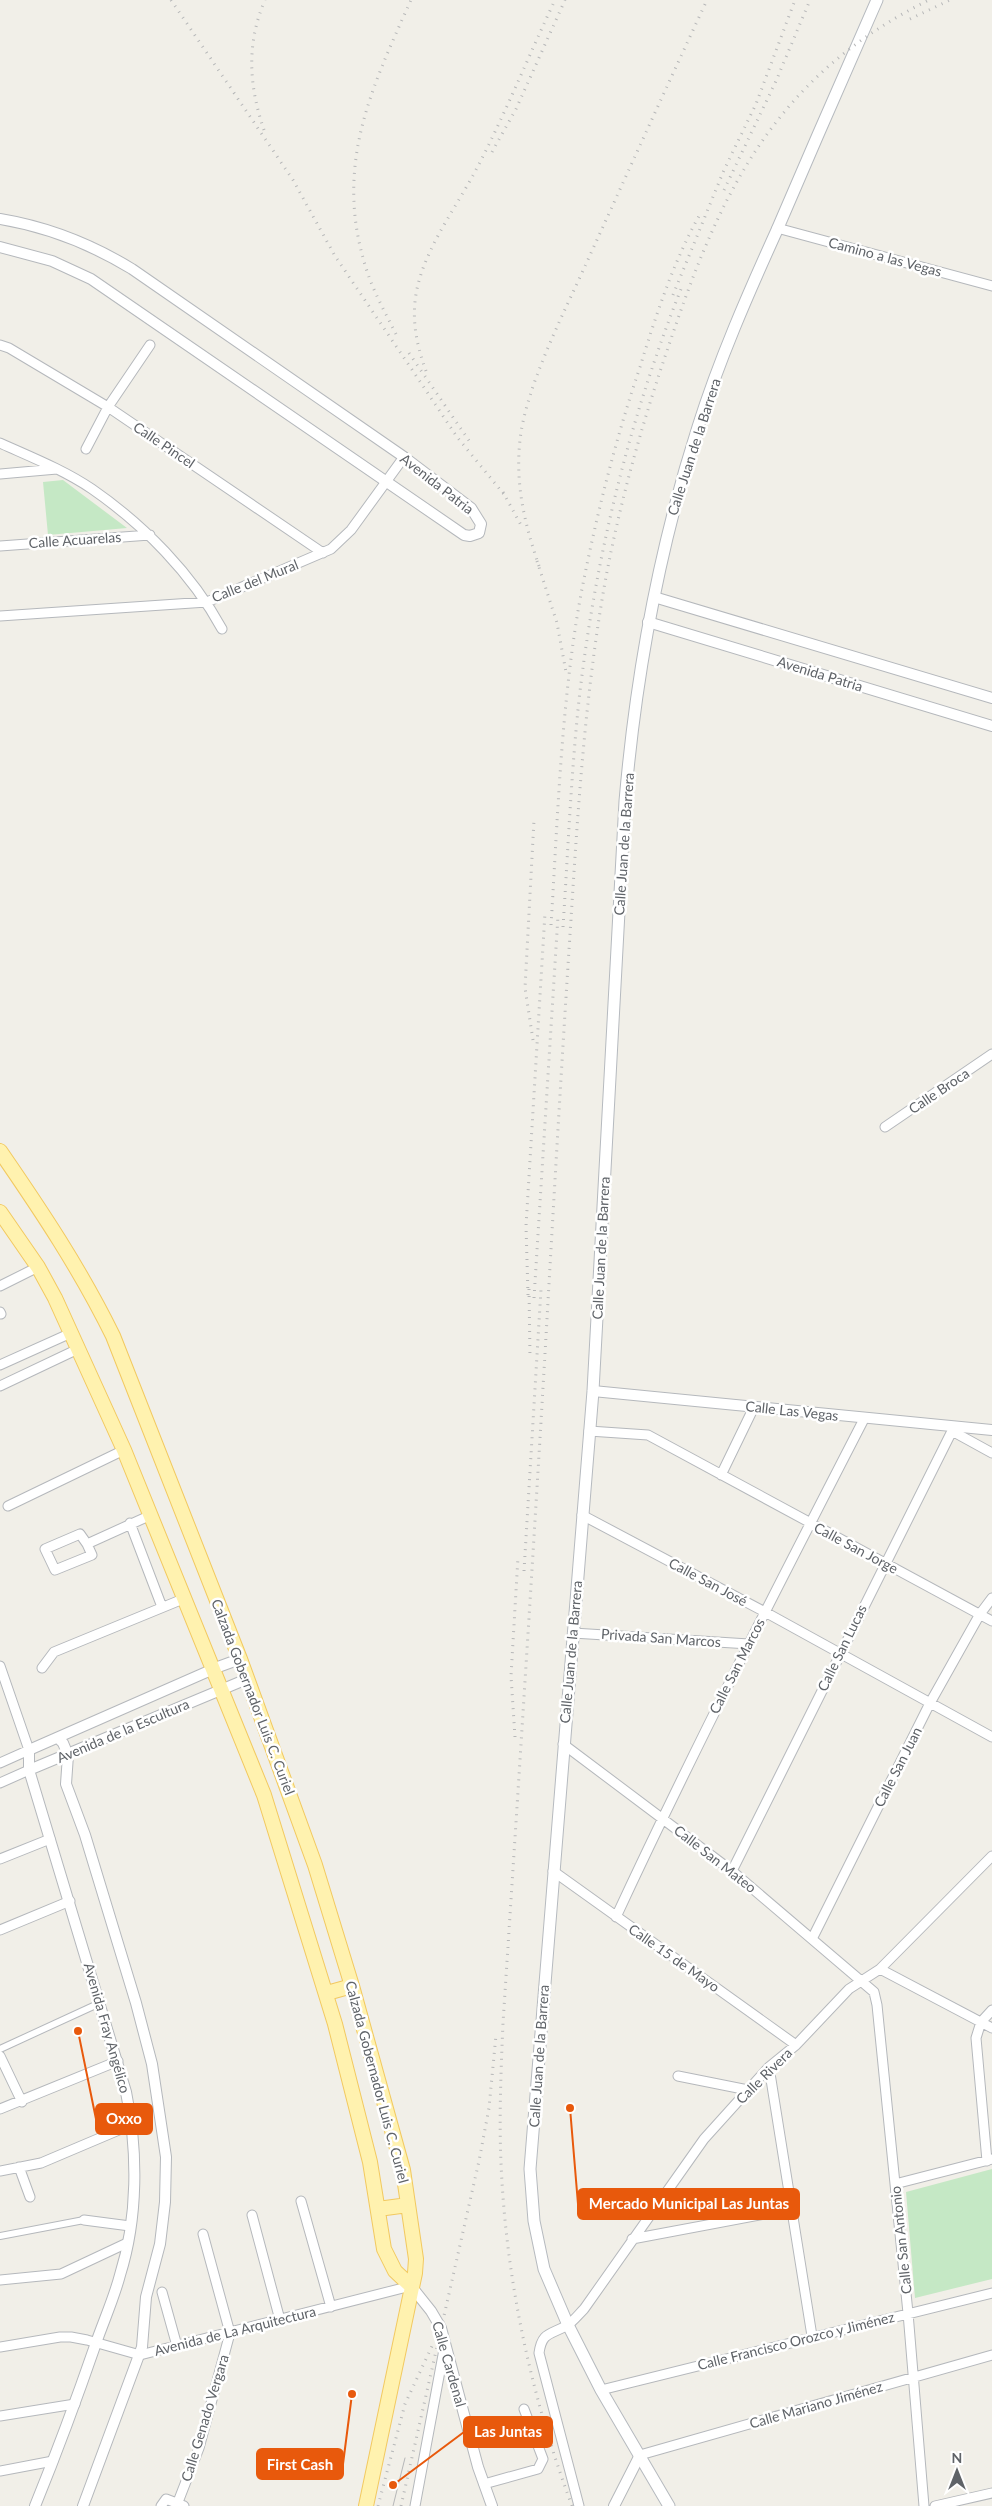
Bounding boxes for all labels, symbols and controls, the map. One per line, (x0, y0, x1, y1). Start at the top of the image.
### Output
street label: Camino a las Vegas (827, 233, 944, 280)
street label: Calle Juan de la Barrera (663, 376, 724, 518)
street label: Calle Pincel (130, 418, 198, 471)
street label: Avenida Patria (397, 450, 477, 518)
street label: Calle Acuarelas (28, 528, 122, 551)
street label: Calle del Mural (209, 555, 301, 606)
street label: Avenida Patria (775, 652, 865, 695)
street label: Calle Juan de la Barrera (610, 772, 637, 916)
street label: Calle Broca (905, 1064, 972, 1117)
street label: Calle Juan de la Barrera (588, 1176, 613, 1320)
street label: Calle Las Vegas (745, 1397, 839, 1424)
street label: Calle San Jorge (811, 1518, 901, 1577)
street label: Calle San José (666, 1554, 750, 1609)
street label: Calle Juan de la Barrera (556, 1580, 585, 1724)
street label: Calzada Gobernador Luis C. Curiel (208, 1596, 299, 1797)
street label: Calle San Lucas (813, 1602, 870, 1694)
street label: Calle San Marcos (705, 1615, 768, 1716)
street label: Privada San Marcos (601, 1625, 722, 1650)
street label: Avenida de la Escultura (54, 1695, 192, 1766)
street label: Calle San Juan (870, 1724, 925, 1810)
street label: Calle San Mateo (671, 1821, 760, 1896)
street label: Calle 15 de Mayo (626, 1920, 723, 1995)
street label: Avenida Fray Angélico (81, 1961, 134, 2095)
street label: Calzada Gobernador Luis C. Curiel (342, 1979, 413, 2185)
street label: Calle Juan de la Barrera (525, 1984, 552, 2128)
street label: Calle Rivera (732, 2044, 795, 2107)
callout: Oxxo (96, 2104, 152, 2134)
text: Oxxo (106, 2109, 142, 2127)
street label: Calle San Antonio (886, 2185, 915, 2295)
callout: Mercado Municipal Las Juntas (578, 2189, 799, 2219)
text: Mercado Municipal Las Juntas (589, 2194, 790, 2212)
street label: Avenida de La Arquitectura (152, 2302, 318, 2359)
street label: Calle Francisco Orozco y Jiménez (696, 2308, 896, 2373)
street label: Calle Cardenal (429, 2319, 470, 2409)
street label: Calle Genado Vergara (177, 2352, 232, 2483)
street label: Calle Mariano Jiménez (747, 2377, 884, 2432)
callout: Las Juntas (464, 2417, 552, 2447)
text: Las Juntas (474, 2422, 542, 2440)
north arrow (932, 2446, 982, 2496)
callout: First Cash (257, 2449, 343, 2479)
text: N (952, 2449, 962, 2466)
text: First Cash (267, 2455, 333, 2473)

